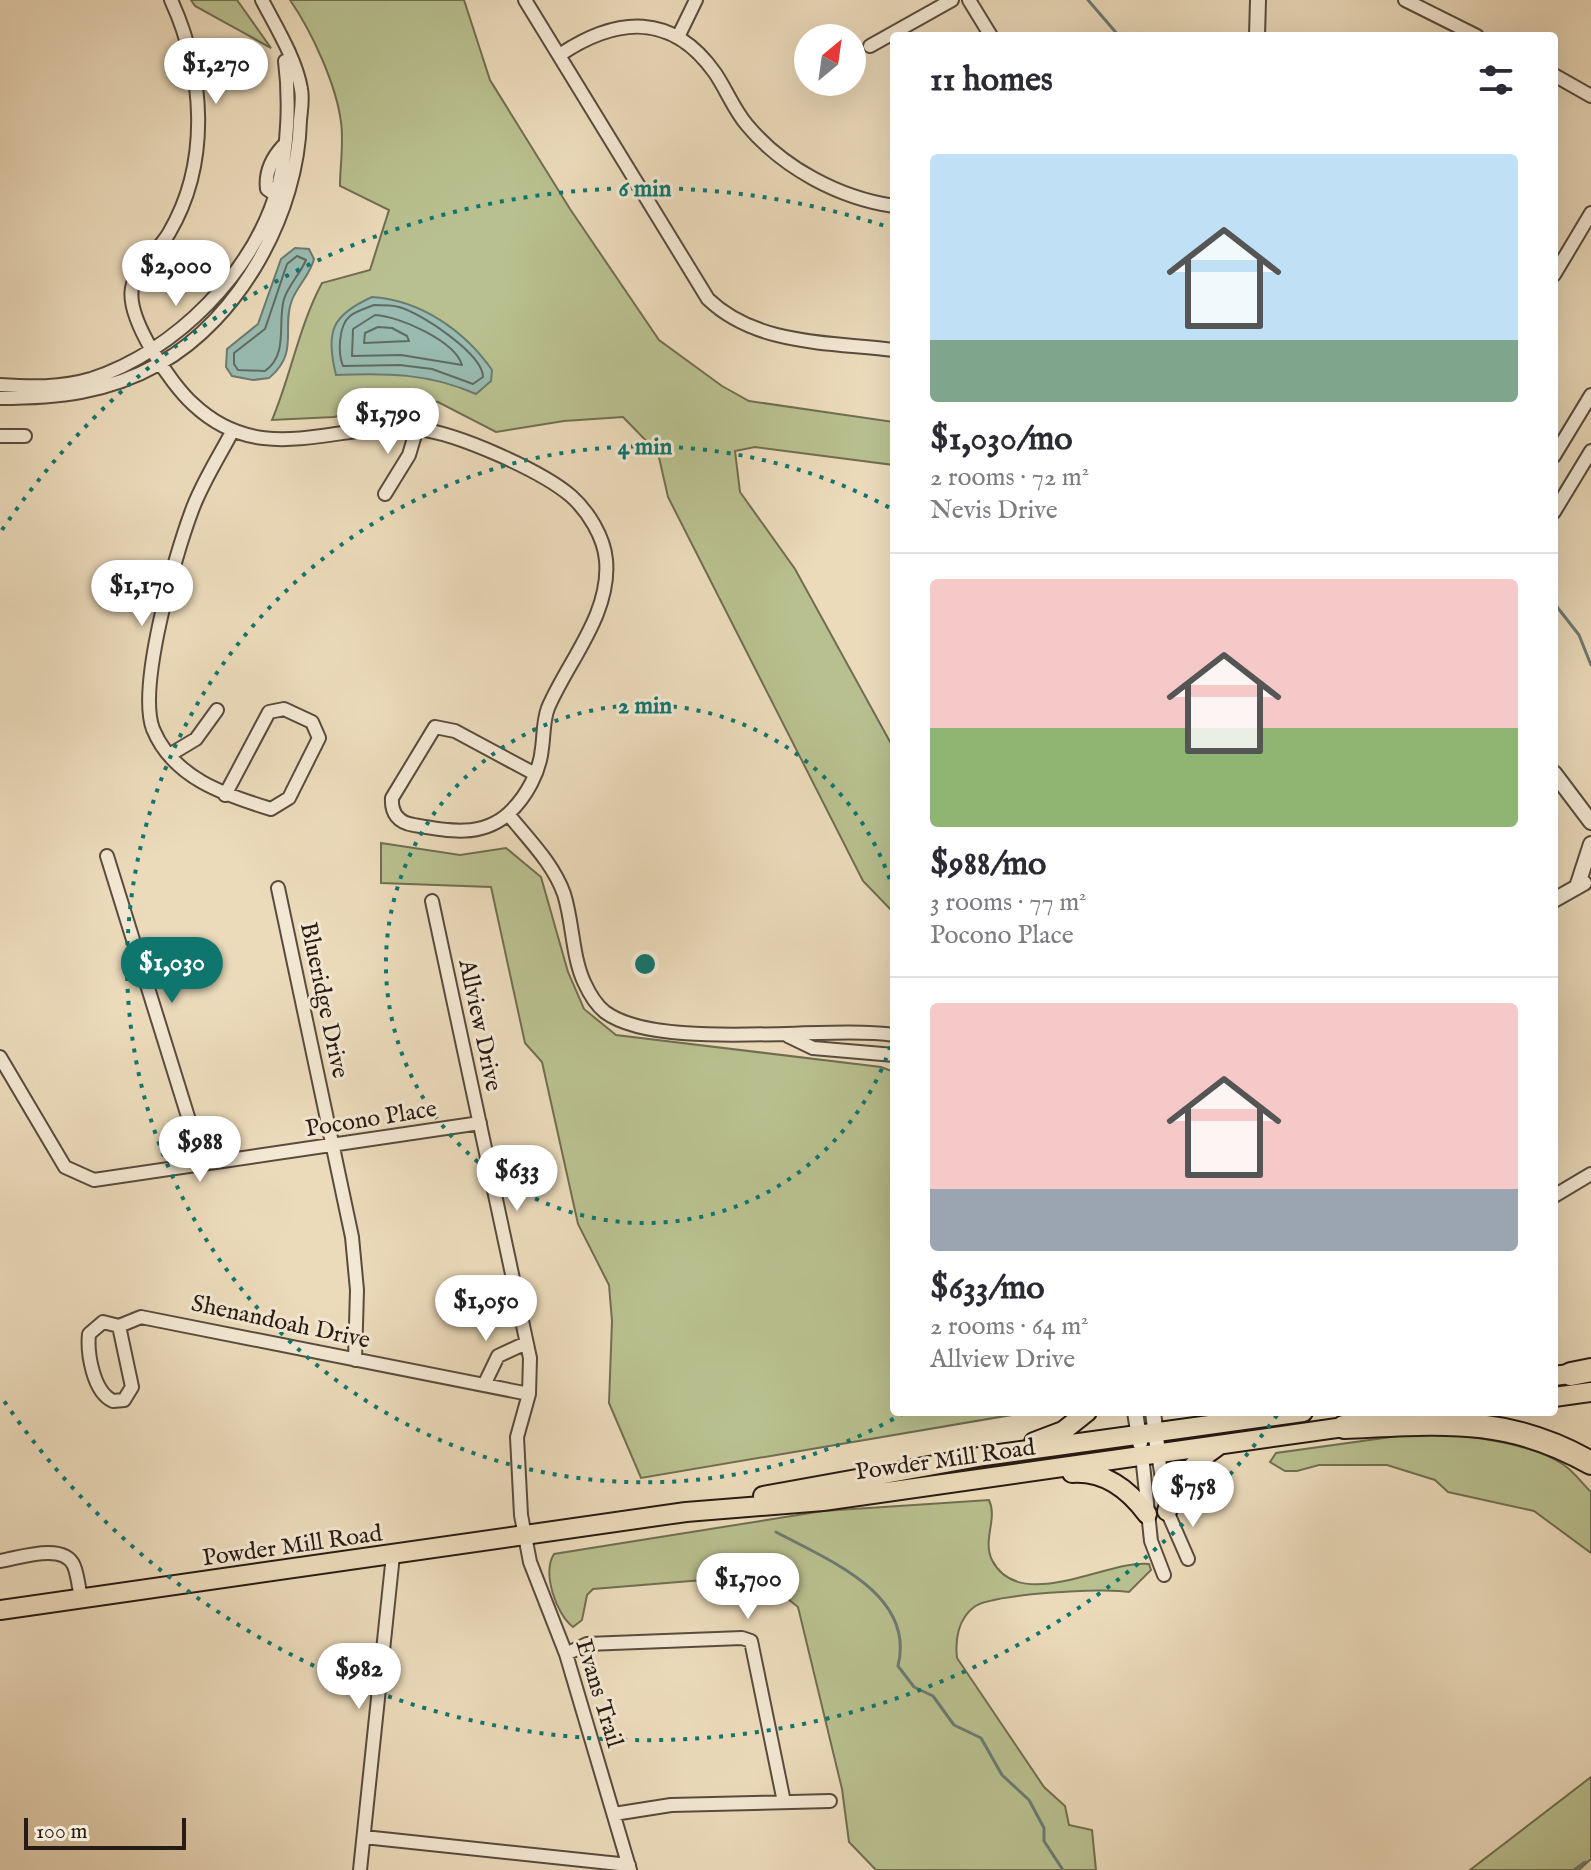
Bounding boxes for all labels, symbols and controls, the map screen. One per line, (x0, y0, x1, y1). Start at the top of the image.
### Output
north arrow (794, 24, 866, 96)
map controls (794, 24, 866, 96)
pin: $1,270 (151, 38, 281, 106)
text: $1,270 (182, 47, 250, 80)
icon: filters (1474, 58, 1518, 102)
text: 11 homes (930, 59, 1053, 102)
text: 6 min (618, 174, 672, 205)
icon: home (1152, 206, 1296, 350)
pin: $2,000 (111, 240, 241, 308)
text: $2,000 (140, 249, 212, 282)
pin: $1,790 (323, 388, 453, 456)
text: $1,790 (355, 397, 421, 430)
text: $1,030/mo (930, 418, 1073, 461)
text: 4 min (618, 432, 673, 463)
text: 2 rooms · 72 m² (930, 461, 1089, 494)
text: Nevis Drive (930, 494, 1058, 527)
pin: $1,170 (77, 560, 207, 628)
text: $1,170 (109, 569, 175, 602)
icon: home (1152, 631, 1296, 775)
text: 2 min (618, 691, 672, 722)
text: $988/mo (930, 843, 1046, 886)
text: 3 rooms · 77 m² (930, 886, 1087, 919)
street label: Blueridge Drive (292, 919, 355, 1081)
text: Pocono Place (930, 919, 1074, 952)
pin: $1,030 (107, 937, 237, 1005)
text: $1,030 (139, 946, 205, 979)
centre of rings (631, 950, 659, 978)
street label: Allview Drive (450, 956, 509, 1094)
icon: home (1152, 1055, 1296, 1199)
street label: Pocono Place (303, 1094, 439, 1145)
pin: $988 (153, 1116, 247, 1184)
text: $988 (177, 1125, 223, 1158)
pin: $633 (470, 1145, 564, 1213)
text: $633 (495, 1154, 539, 1187)
text: $633/mo (930, 1267, 1045, 1310)
pin: $1,050 (421, 1275, 551, 1343)
text: $1,050 (453, 1284, 519, 1317)
street label: Shenandoah Drive (188, 1288, 373, 1357)
text: 2 rooms · 64 m² (930, 1310, 1089, 1343)
text: Allview Drive (930, 1343, 1075, 1376)
street label: Powder Mill Road (853, 1433, 1037, 1488)
pin: $758 (1146, 1461, 1240, 1529)
text: $758 (1170, 1470, 1216, 1503)
street label: Powder Mill Road (200, 1519, 384, 1574)
pin: $1,700 (683, 1553, 813, 1621)
text: $1,700 (714, 1562, 782, 1595)
street label: Evans Trail (567, 1636, 630, 1752)
pin: $982 (312, 1643, 406, 1711)
text: $982 (335, 1652, 383, 1685)
scale bar (24, 1814, 186, 1850)
text: 100 m (36, 1818, 88, 1846)

